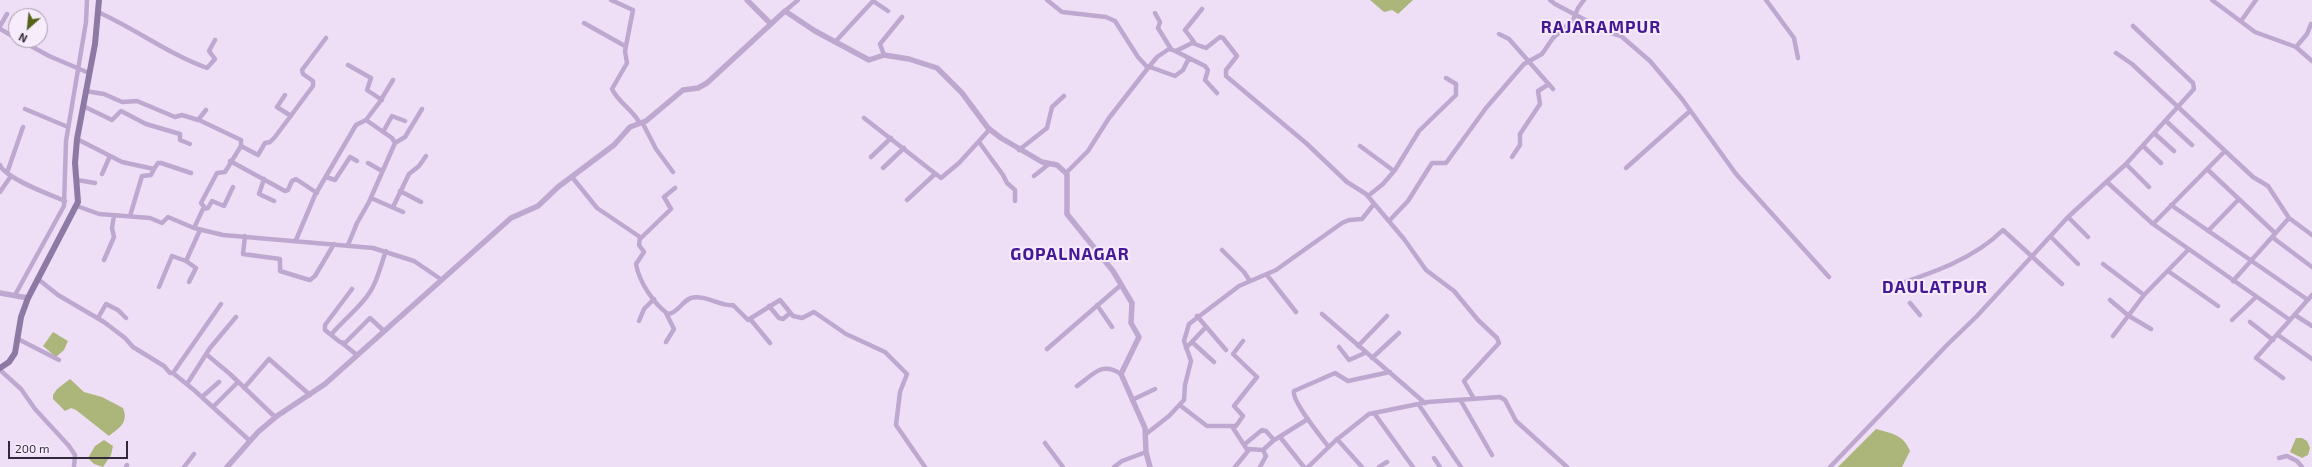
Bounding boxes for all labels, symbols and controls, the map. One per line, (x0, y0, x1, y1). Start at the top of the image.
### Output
north arrow (8, 8, 48, 48)
district label: RAJARAMPUR (1541, 17, 1661, 37)
text: N (16, 31, 29, 46)
district label: GOPALNAGAR (1010, 244, 1130, 264)
district label: DAULATPUR (1882, 277, 1988, 297)
scale bar (10, 433, 130, 459)
text: 200 m (15, 441, 49, 455)

